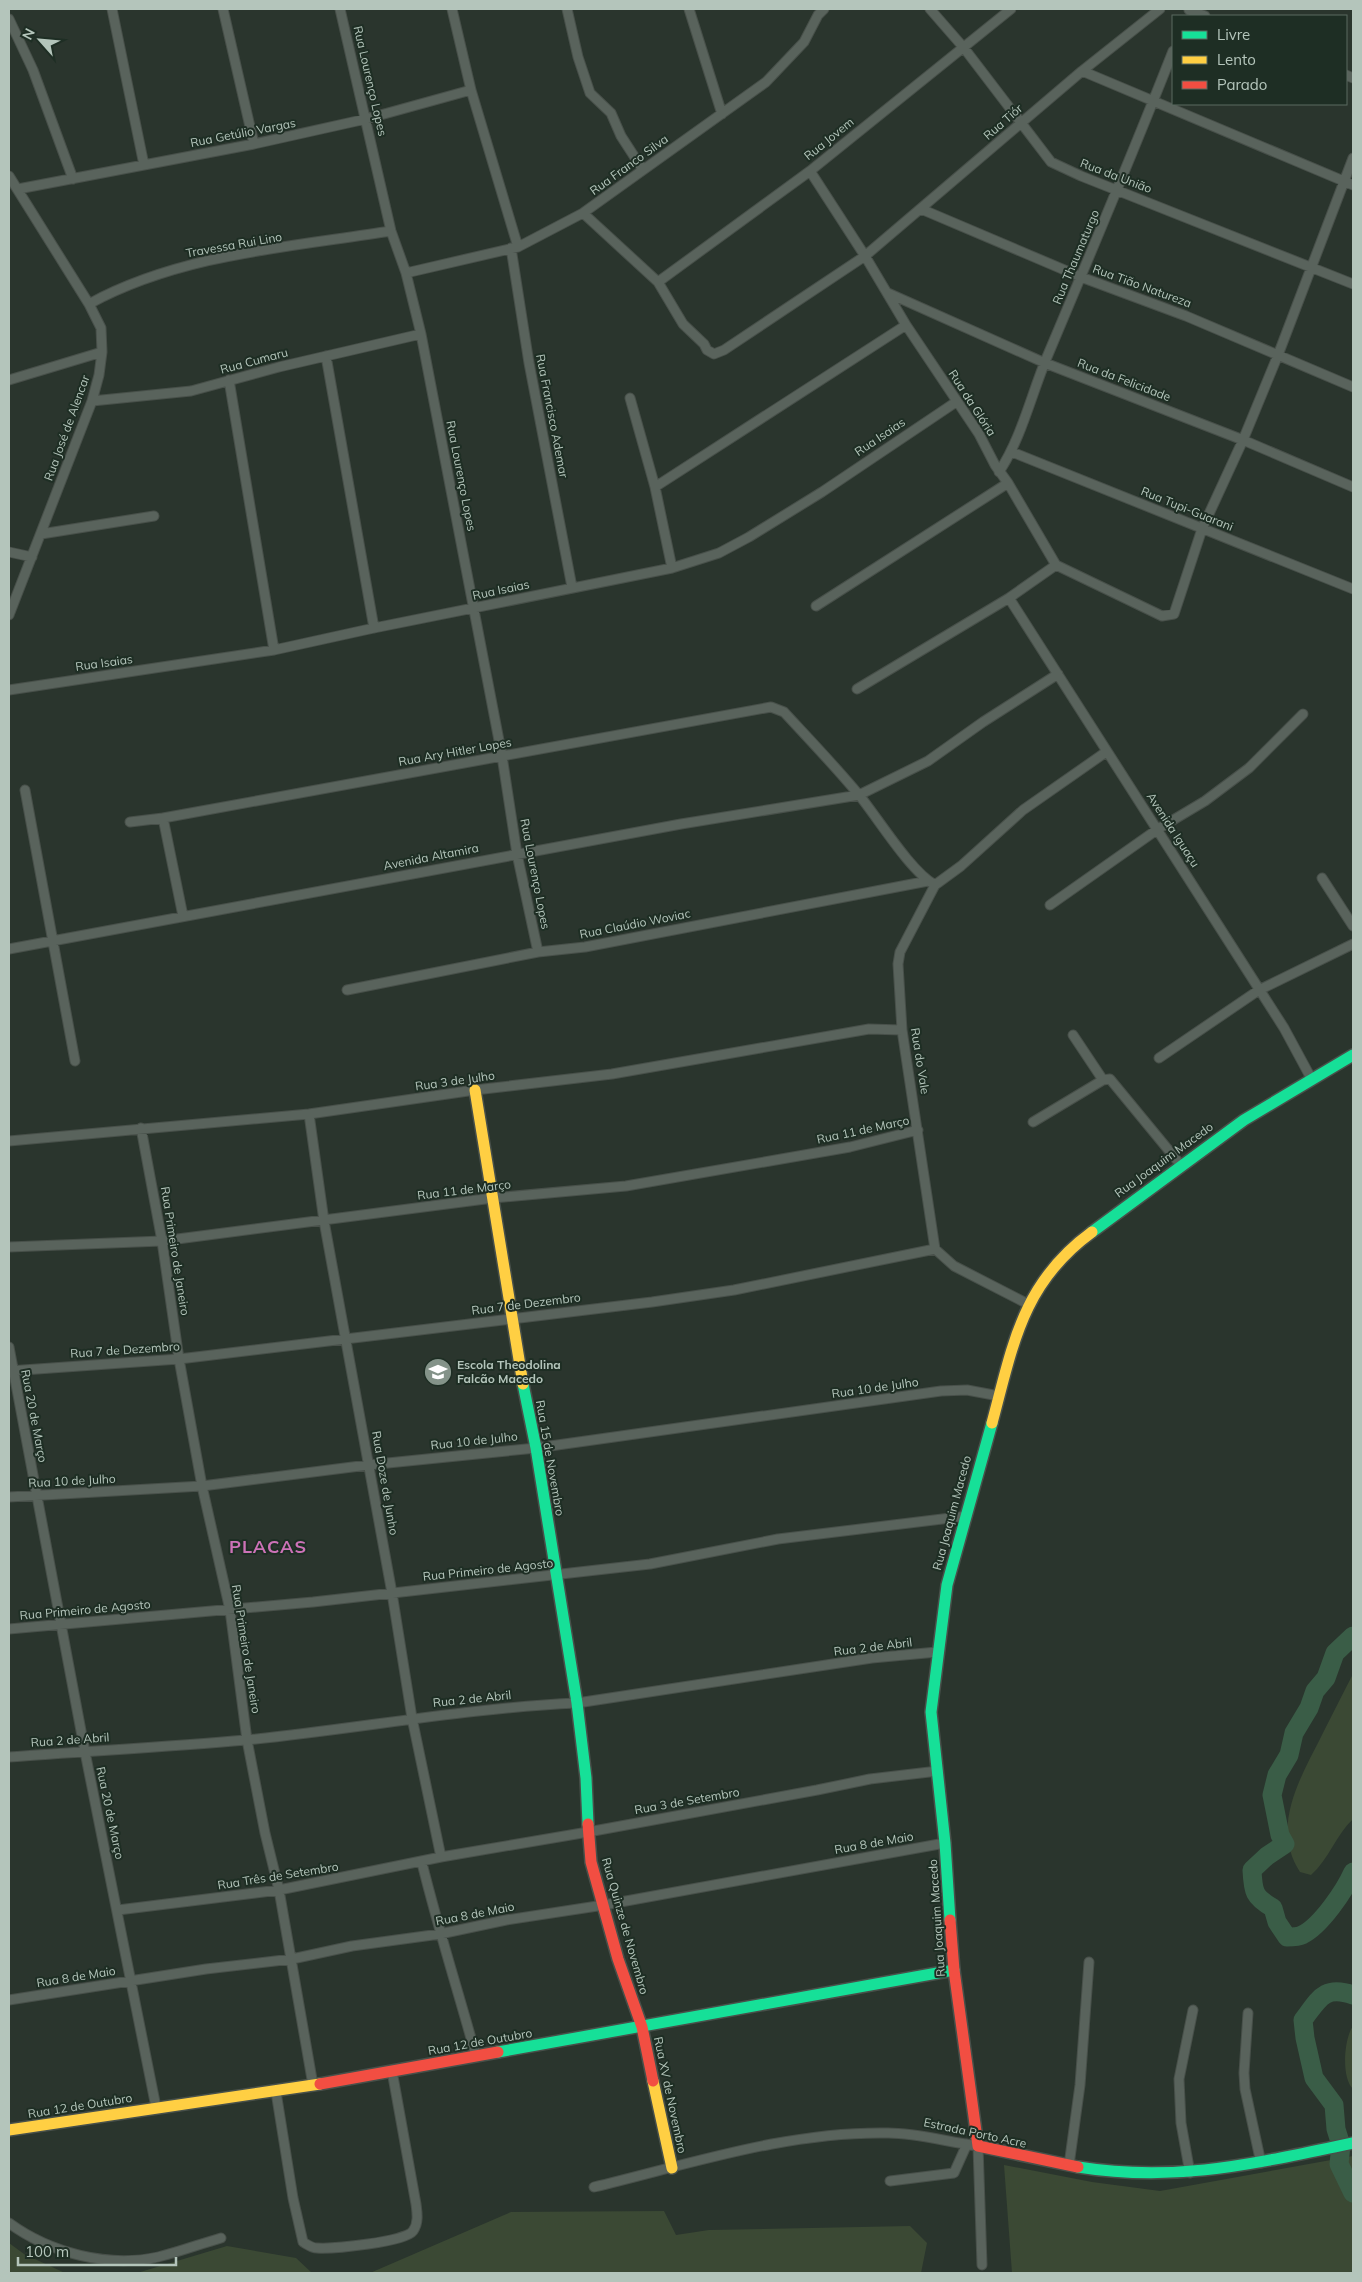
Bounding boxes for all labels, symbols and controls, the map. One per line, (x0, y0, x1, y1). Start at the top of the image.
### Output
north arrow (15, 15, 65, 65)
legend (1172, 15, 1347, 105)
street label: Rua Lourenço Lopes (351, 24, 390, 137)
text: N (18, 25, 39, 43)
text: Livre (1217, 25, 1250, 44)
text: Lento (1217, 50, 1256, 69)
text: Parado (1217, 75, 1267, 94)
street label: Rua Tiór (980, 100, 1026, 143)
street label: Rua Jovem (801, 114, 857, 163)
street label: Rua Getúlio Vargas (189, 115, 297, 150)
street label: Rua Franco Silva (587, 131, 671, 198)
street label: Rua da União (1078, 155, 1154, 196)
street label: Rua Thaumaturgo (1049, 207, 1102, 306)
street label: Travessa Rui Lino (185, 229, 283, 260)
street label: Rua Tião Natureza (1091, 261, 1194, 310)
street label: Rua Cumaru (218, 344, 289, 377)
street label: Rua Francisco Ademar (533, 353, 572, 480)
street label: Rua da Felicidade (1075, 355, 1173, 404)
street label: Rua da Glória (945, 367, 999, 439)
street label: Rua José de Alencar (40, 372, 93, 483)
street label: Rua Isaias (852, 414, 908, 459)
street label: Rua Lourenço Lopes (443, 419, 480, 533)
street label: Rua Tupi-Guarani (1139, 483, 1236, 534)
street label: Rua Isaias (471, 576, 531, 603)
street label: Rua Isaias (74, 651, 134, 674)
street label: Rua Ary Hitler Lopes (397, 734, 513, 769)
street label: Avenida Iguaçu (1144, 790, 1203, 870)
street label: Rua Lourenço Lopes (517, 817, 554, 931)
street label: Avenida Altamira (382, 840, 480, 873)
street label: Rua Claúdio Woviac (578, 905, 692, 942)
street label: Rua do Vale (908, 1027, 933, 1095)
street label: Rua 3 de Julho (414, 1067, 496, 1094)
street label: Rua 11 de Março (815, 1112, 911, 1147)
street label: Rua Joaquim Macedo (1112, 1119, 1216, 1200)
street label: Rua 11 de Março (416, 1176, 512, 1203)
street label: Rua Primeiro de Janeiro (158, 1185, 193, 1317)
street label: Rua 7 de Dezembro (471, 1289, 581, 1318)
street label: Rua 7 de Dezembro (70, 1338, 180, 1361)
school or university icon: Escola Theodolina Falcão Macedo (423, 1357, 453, 1387)
place label: Escola Theodolina Falcão Macedo (457, 1357, 561, 1386)
street label: Rua 20 de Março (18, 1368, 51, 1464)
street label: Rua 10 de Julho (831, 1374, 919, 1401)
street label: Rua 15 de Novembro (533, 1399, 568, 1517)
street label: Rua 10 de Julho (430, 1428, 518, 1453)
street label: Rua Doze de Junho (369, 1430, 402, 1536)
street label: Rua Joaquim Macedo (929, 1454, 974, 1572)
street label: Rua 10 de Julho (28, 1471, 116, 1490)
district label: PLACAS (229, 1535, 307, 1558)
street label: Rua Primeiro de Agosto (422, 1555, 554, 1584)
street label: Rua Primeiro de Janeiro (229, 1583, 264, 1715)
street label: Rua Primeiro de Agosto (19, 1596, 151, 1623)
street label: Rua 2 de Abril (833, 1634, 913, 1659)
street label: Rua 2 de Abril (432, 1687, 512, 1710)
street label: Rua 2 de Abril (30, 1729, 110, 1750)
street label: Rua 20 de Março (93, 1765, 128, 1861)
street label: Rua 3 de Setembro (633, 1784, 741, 1817)
street label: Rua 8 de Maio (833, 1828, 915, 1857)
street label: Rua Quinze de Novembro (599, 1856, 652, 1996)
street label: Rua Joaquim Macedo (925, 1858, 948, 1977)
street label: Rua Três de Setembro (216, 1859, 340, 1892)
street label: Rua 8 de Maio (434, 1898, 516, 1929)
street label: Rua 8 de Maio (35, 1963, 117, 1990)
street label: Rua 12 de Outubro (427, 2025, 533, 2058)
street label: Rua XV de Novembro (651, 2035, 690, 2155)
street label: Rua 12 de Outubro (27, 2090, 133, 2121)
street label: Estrada Porto Acre (922, 2114, 1028, 2151)
scale bar (18, 2234, 175, 2266)
text: 100 m (25, 2242, 69, 2261)

